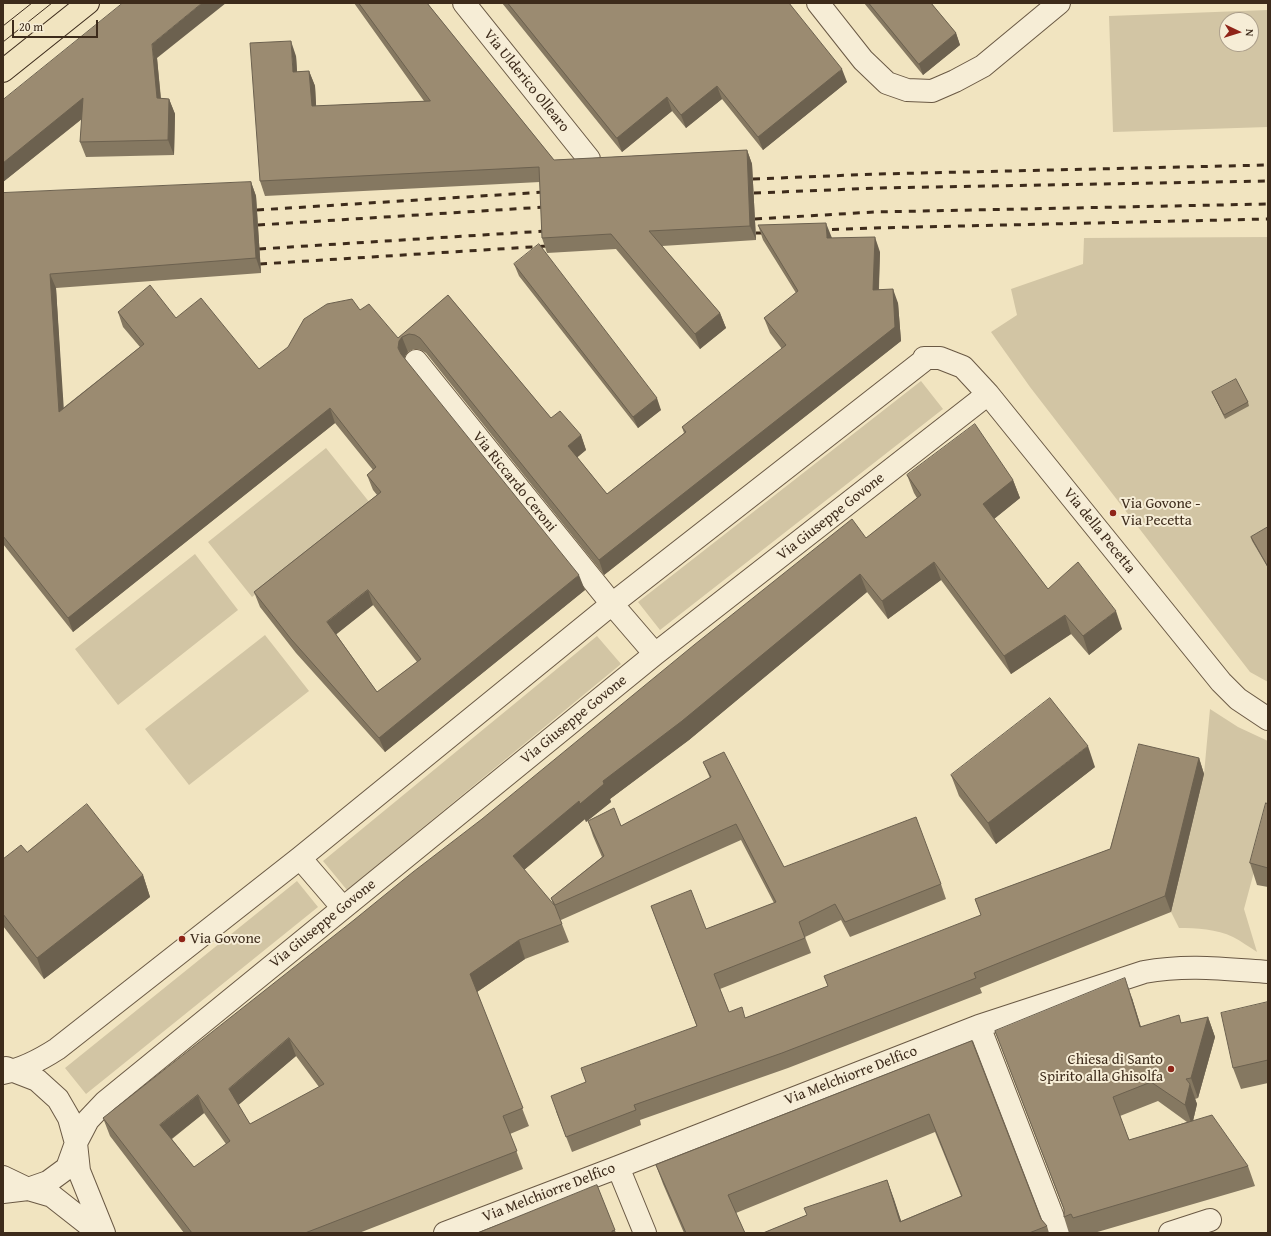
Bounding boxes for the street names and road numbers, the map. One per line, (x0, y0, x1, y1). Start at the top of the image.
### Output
street label: Via Ulderico Ollearo (479, 26, 573, 136)
street label: Via Riccardo Ceroni (468, 428, 560, 536)
street label: Via Giuseppe Govone (774, 469, 888, 565)
street label: Via della Pecetta (1059, 485, 1139, 577)
street label: Via Giuseppe Govone (517, 672, 631, 768)
street label: Via Giuseppe Govone (266, 876, 380, 972)
street label: Via Melchiorre Delfico (782, 1042, 920, 1110)
street label: Via Melchiorre Delfico (480, 1159, 618, 1227)

